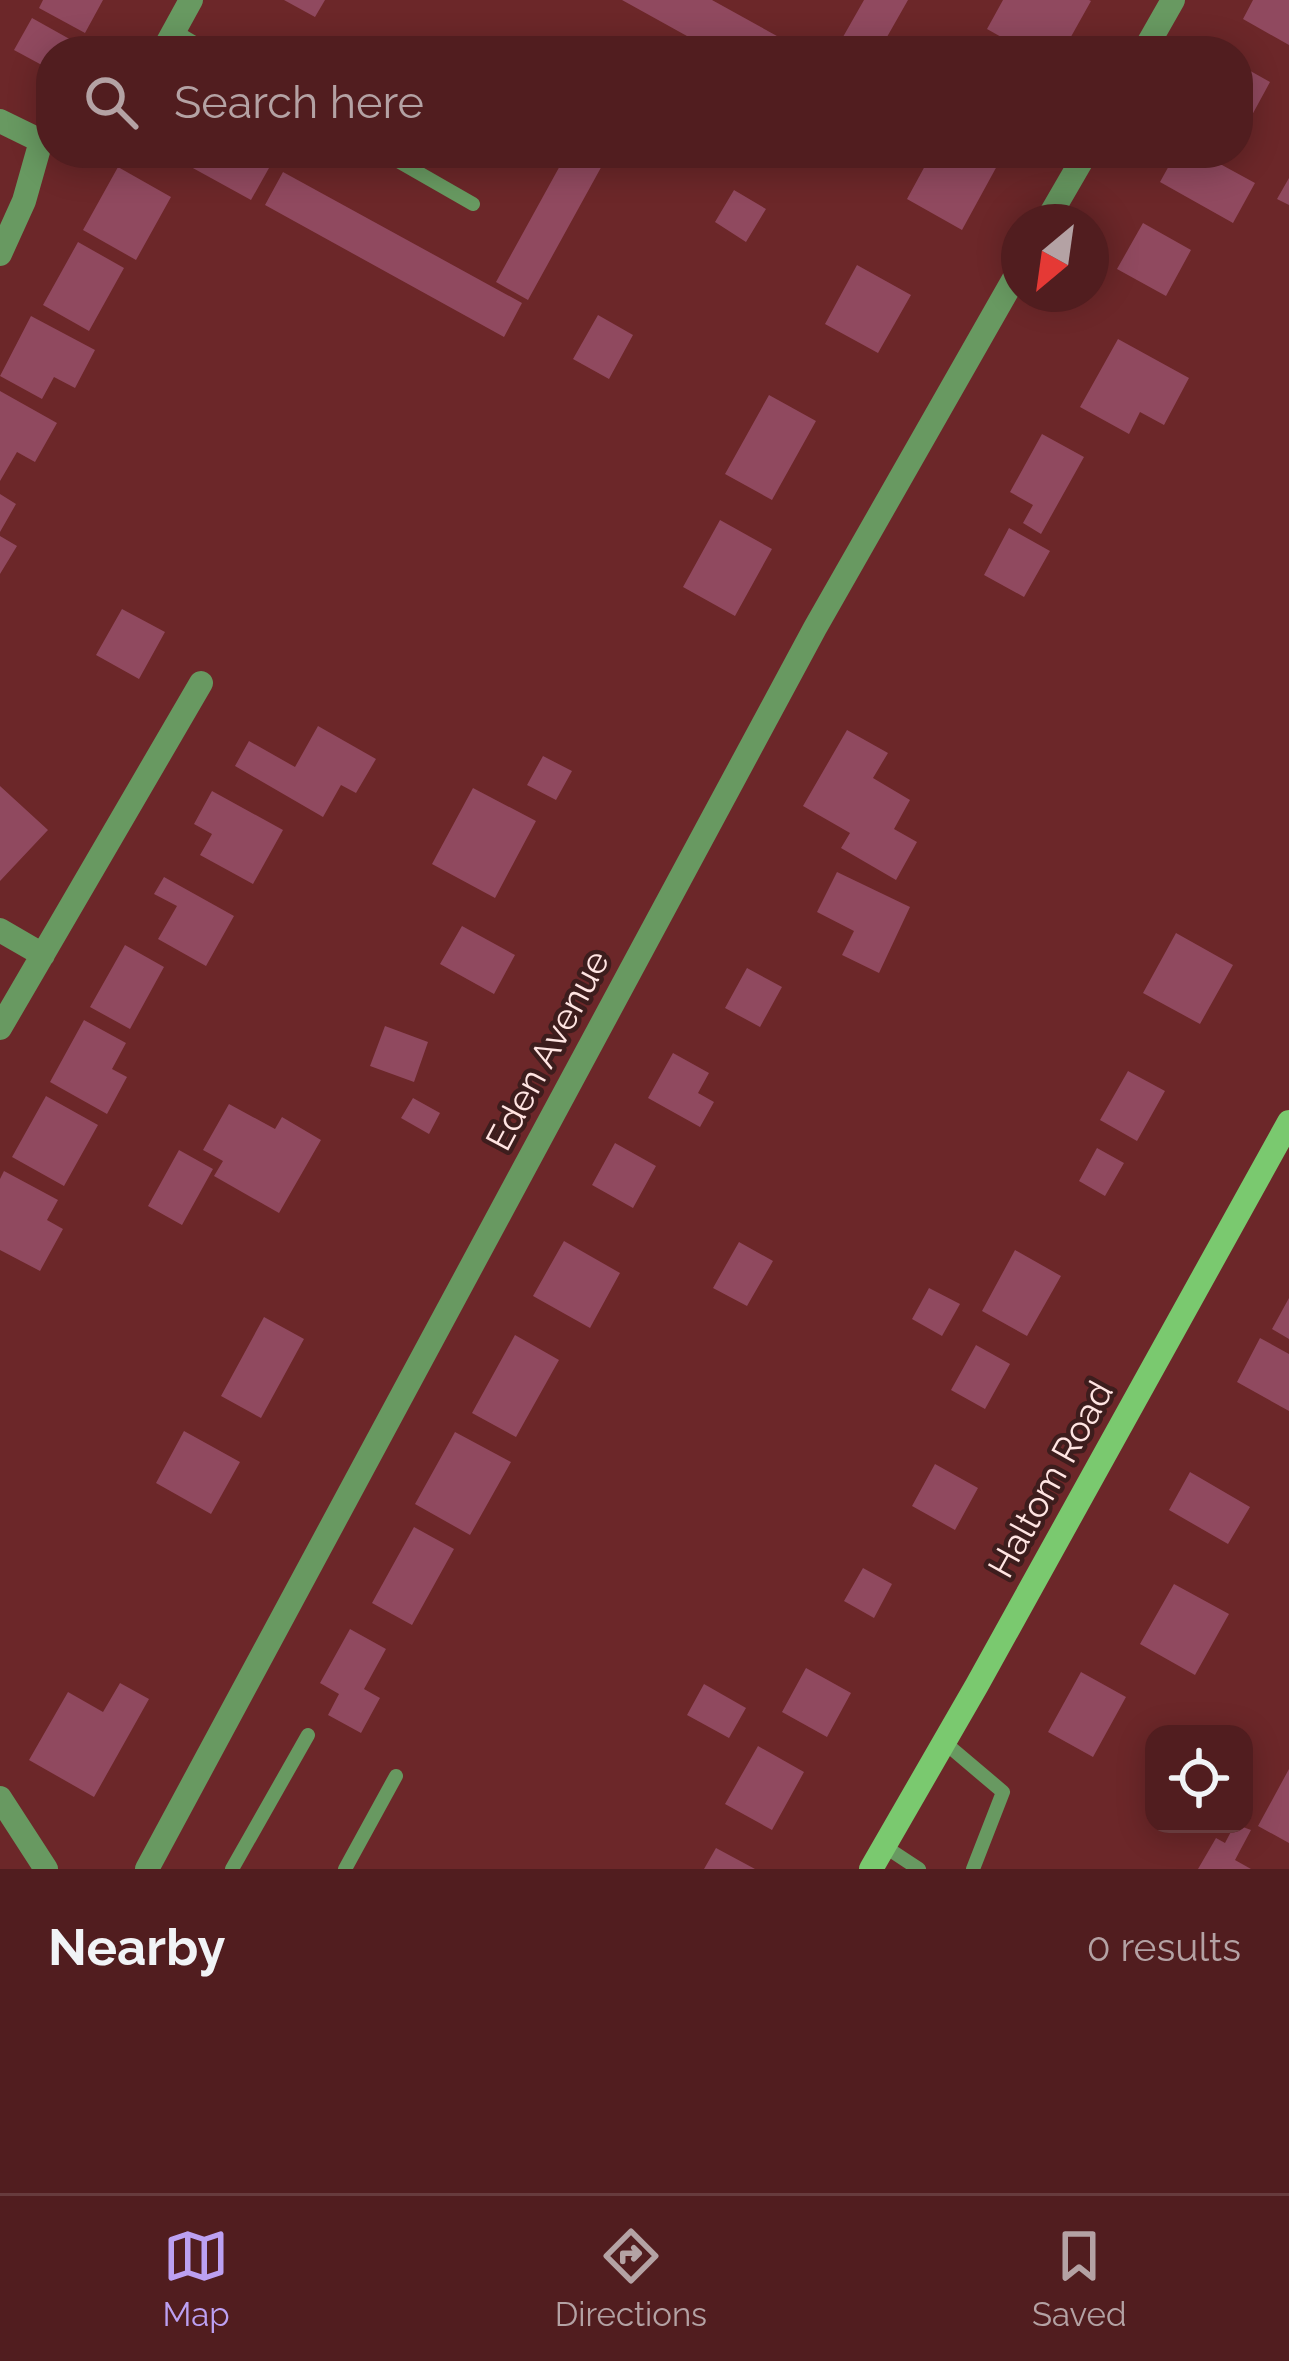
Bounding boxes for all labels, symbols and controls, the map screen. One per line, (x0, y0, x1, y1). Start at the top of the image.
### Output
search box (36, 36, 1253, 168)
icon: search (78, 69, 144, 135)
text: Search here (174, 76, 424, 129)
north arrow (1001, 204, 1109, 312)
street label: Eden Avenue (477, 943, 617, 1157)
street label: Haltom Road (979, 1374, 1121, 1584)
map controls (1145, 1725, 1253, 1833)
button: locate (1145, 1725, 1253, 1833)
text: Nearby (48, 1917, 225, 1977)
text: 0 results (1087, 1924, 1241, 1970)
tab: Map (163, 2223, 230, 2334)
tab: Directions (555, 2223, 707, 2334)
tab: Saved (1032, 2223, 1126, 2334)

